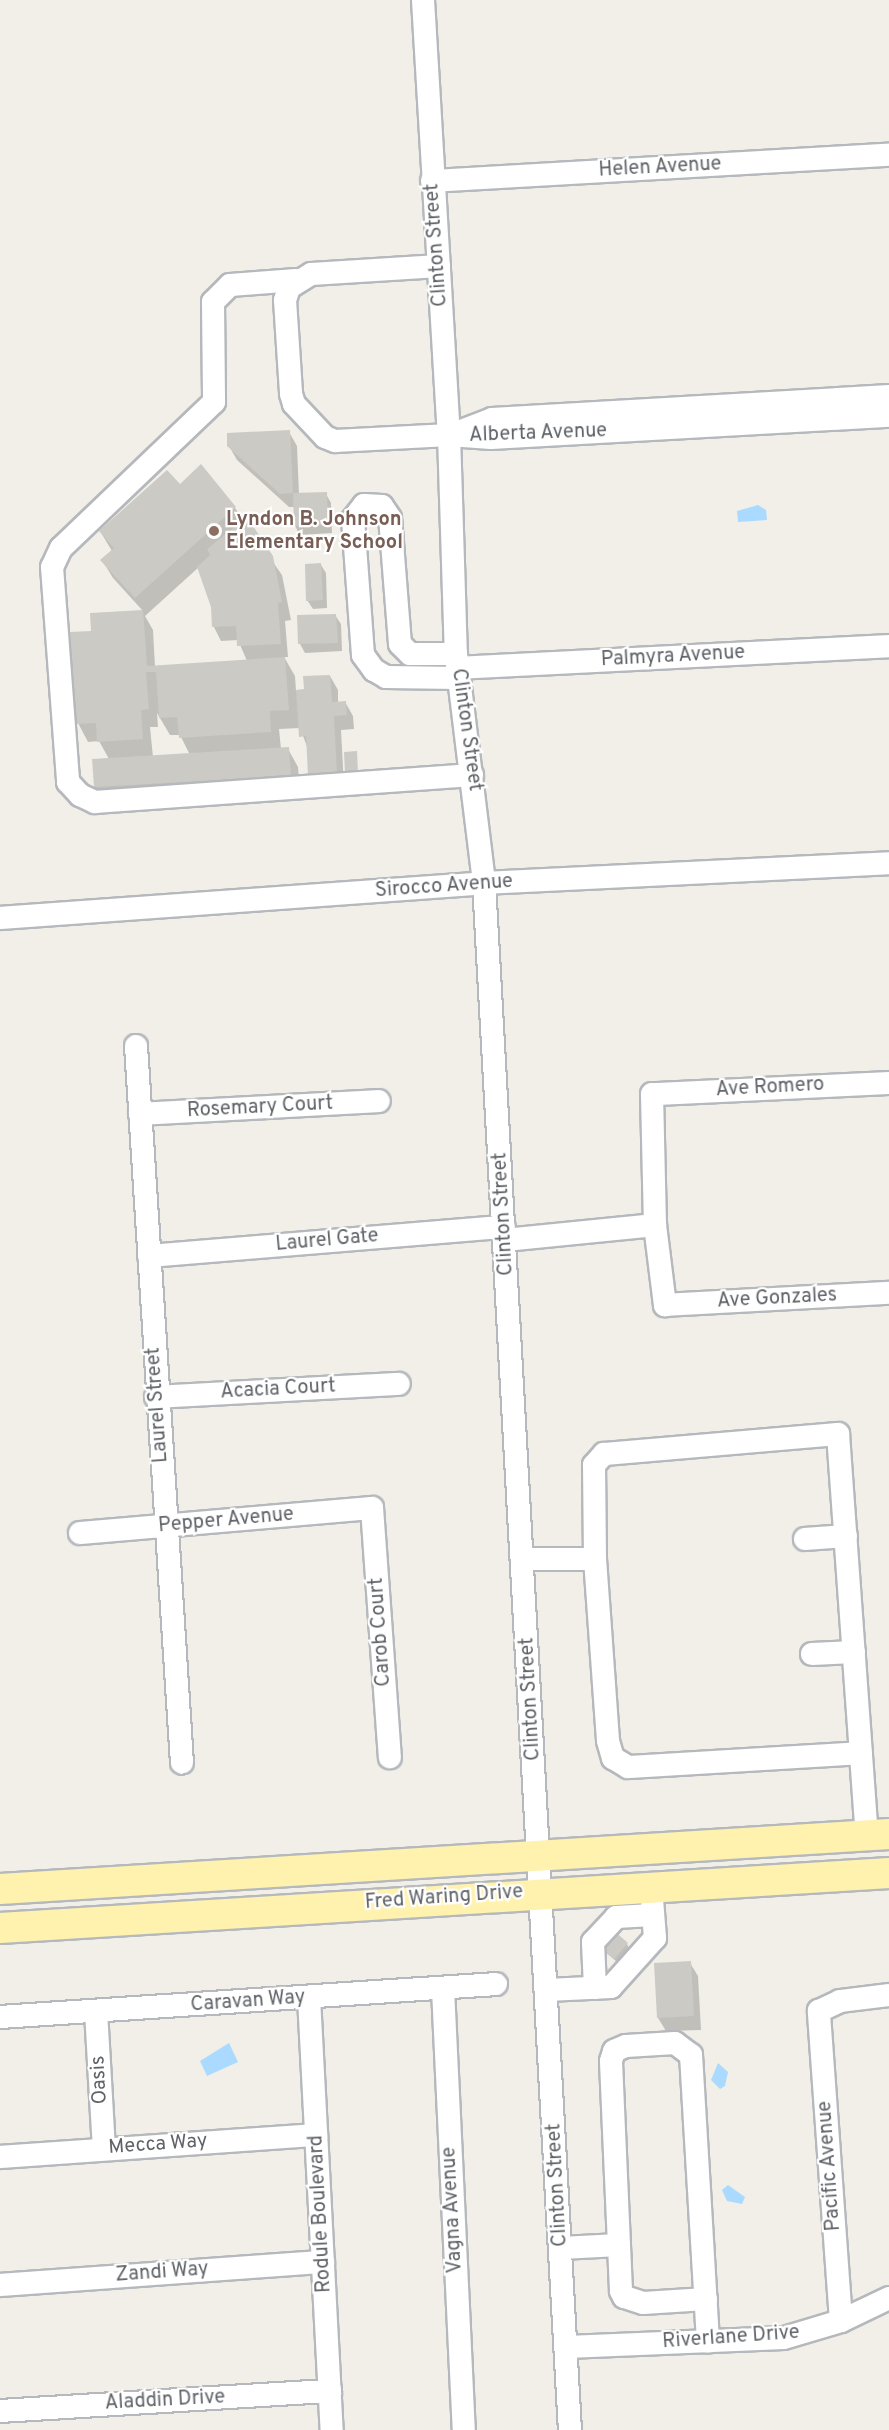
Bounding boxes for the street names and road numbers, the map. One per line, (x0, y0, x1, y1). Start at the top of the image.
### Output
street label: Helen Avenue (598, 153, 722, 183)
street label: Clinton Street (421, 182, 453, 308)
street label: Alberta Avenue (468, 420, 608, 448)
street label: Palmyra Avenue (600, 641, 746, 673)
street label: Clinton Street (446, 667, 486, 793)
street label: Sirocco Avenue (374, 870, 514, 904)
street label: Ave Romero (715, 1073, 825, 1103)
street label: Rosemary Court (186, 1092, 334, 1124)
street label: Clinton Street (489, 1152, 519, 1276)
street label: Laurel Gate (275, 1225, 379, 1257)
street label: Ave Gonzales (716, 1284, 838, 1314)
street label: Laurel Street (142, 1346, 174, 1464)
street label: Acacia Court (220, 1375, 336, 1405)
street label: Pepper Avenue (157, 1503, 295, 1539)
street label: Carob Court (365, 1577, 397, 1687)
street label: Clinton Street (516, 1637, 546, 1761)
street label: Fred Waring Drive (364, 1880, 524, 1916)
street label: Caravan Way (190, 1986, 306, 2018)
street label: Oasis (87, 2055, 113, 2105)
street label: Pacific Avenue (813, 2100, 847, 2232)
street label: Clinton Street (543, 2123, 573, 2247)
street label: Mecca Way (107, 2130, 209, 2160)
street label: Rodule Boulevard (305, 2135, 337, 2293)
street label: Vagna Avenue (438, 2146, 468, 2274)
street label: Zandi Way (114, 2258, 210, 2288)
street label: Riverlane Drive (662, 2321, 800, 2355)
street label: Aladdin Drive (104, 2386, 226, 2416)

